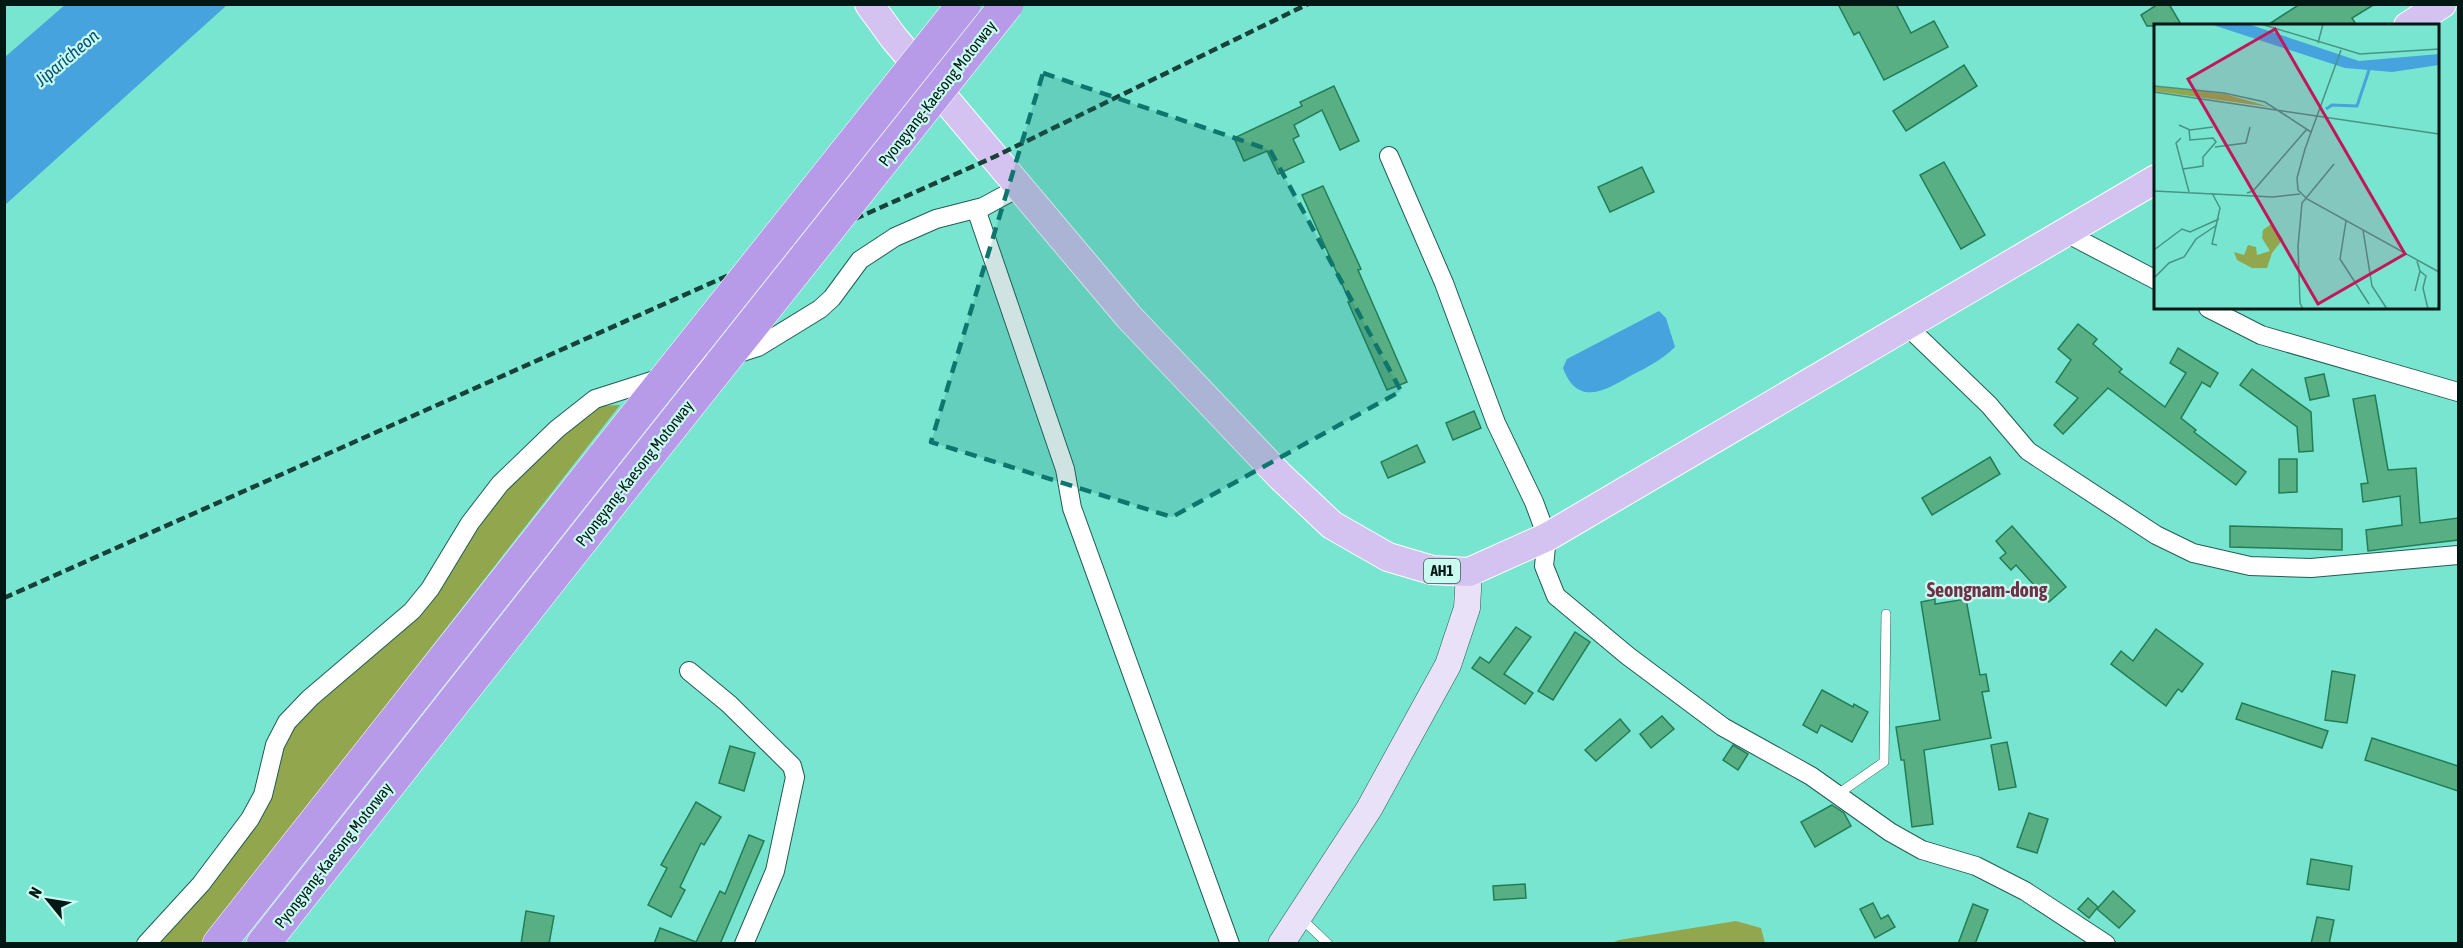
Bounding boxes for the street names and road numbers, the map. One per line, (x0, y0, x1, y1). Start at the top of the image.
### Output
street label: Pyongyang-Kaesong Motorway (875, 16, 1000, 170)
street label: Pyongyang-Kaesong Motorway (572, 396, 697, 550)
road number: AH1 (1424, 559, 1460, 583)
street label: Pyongyang-Kaesong Motorway (271, 778, 396, 932)

